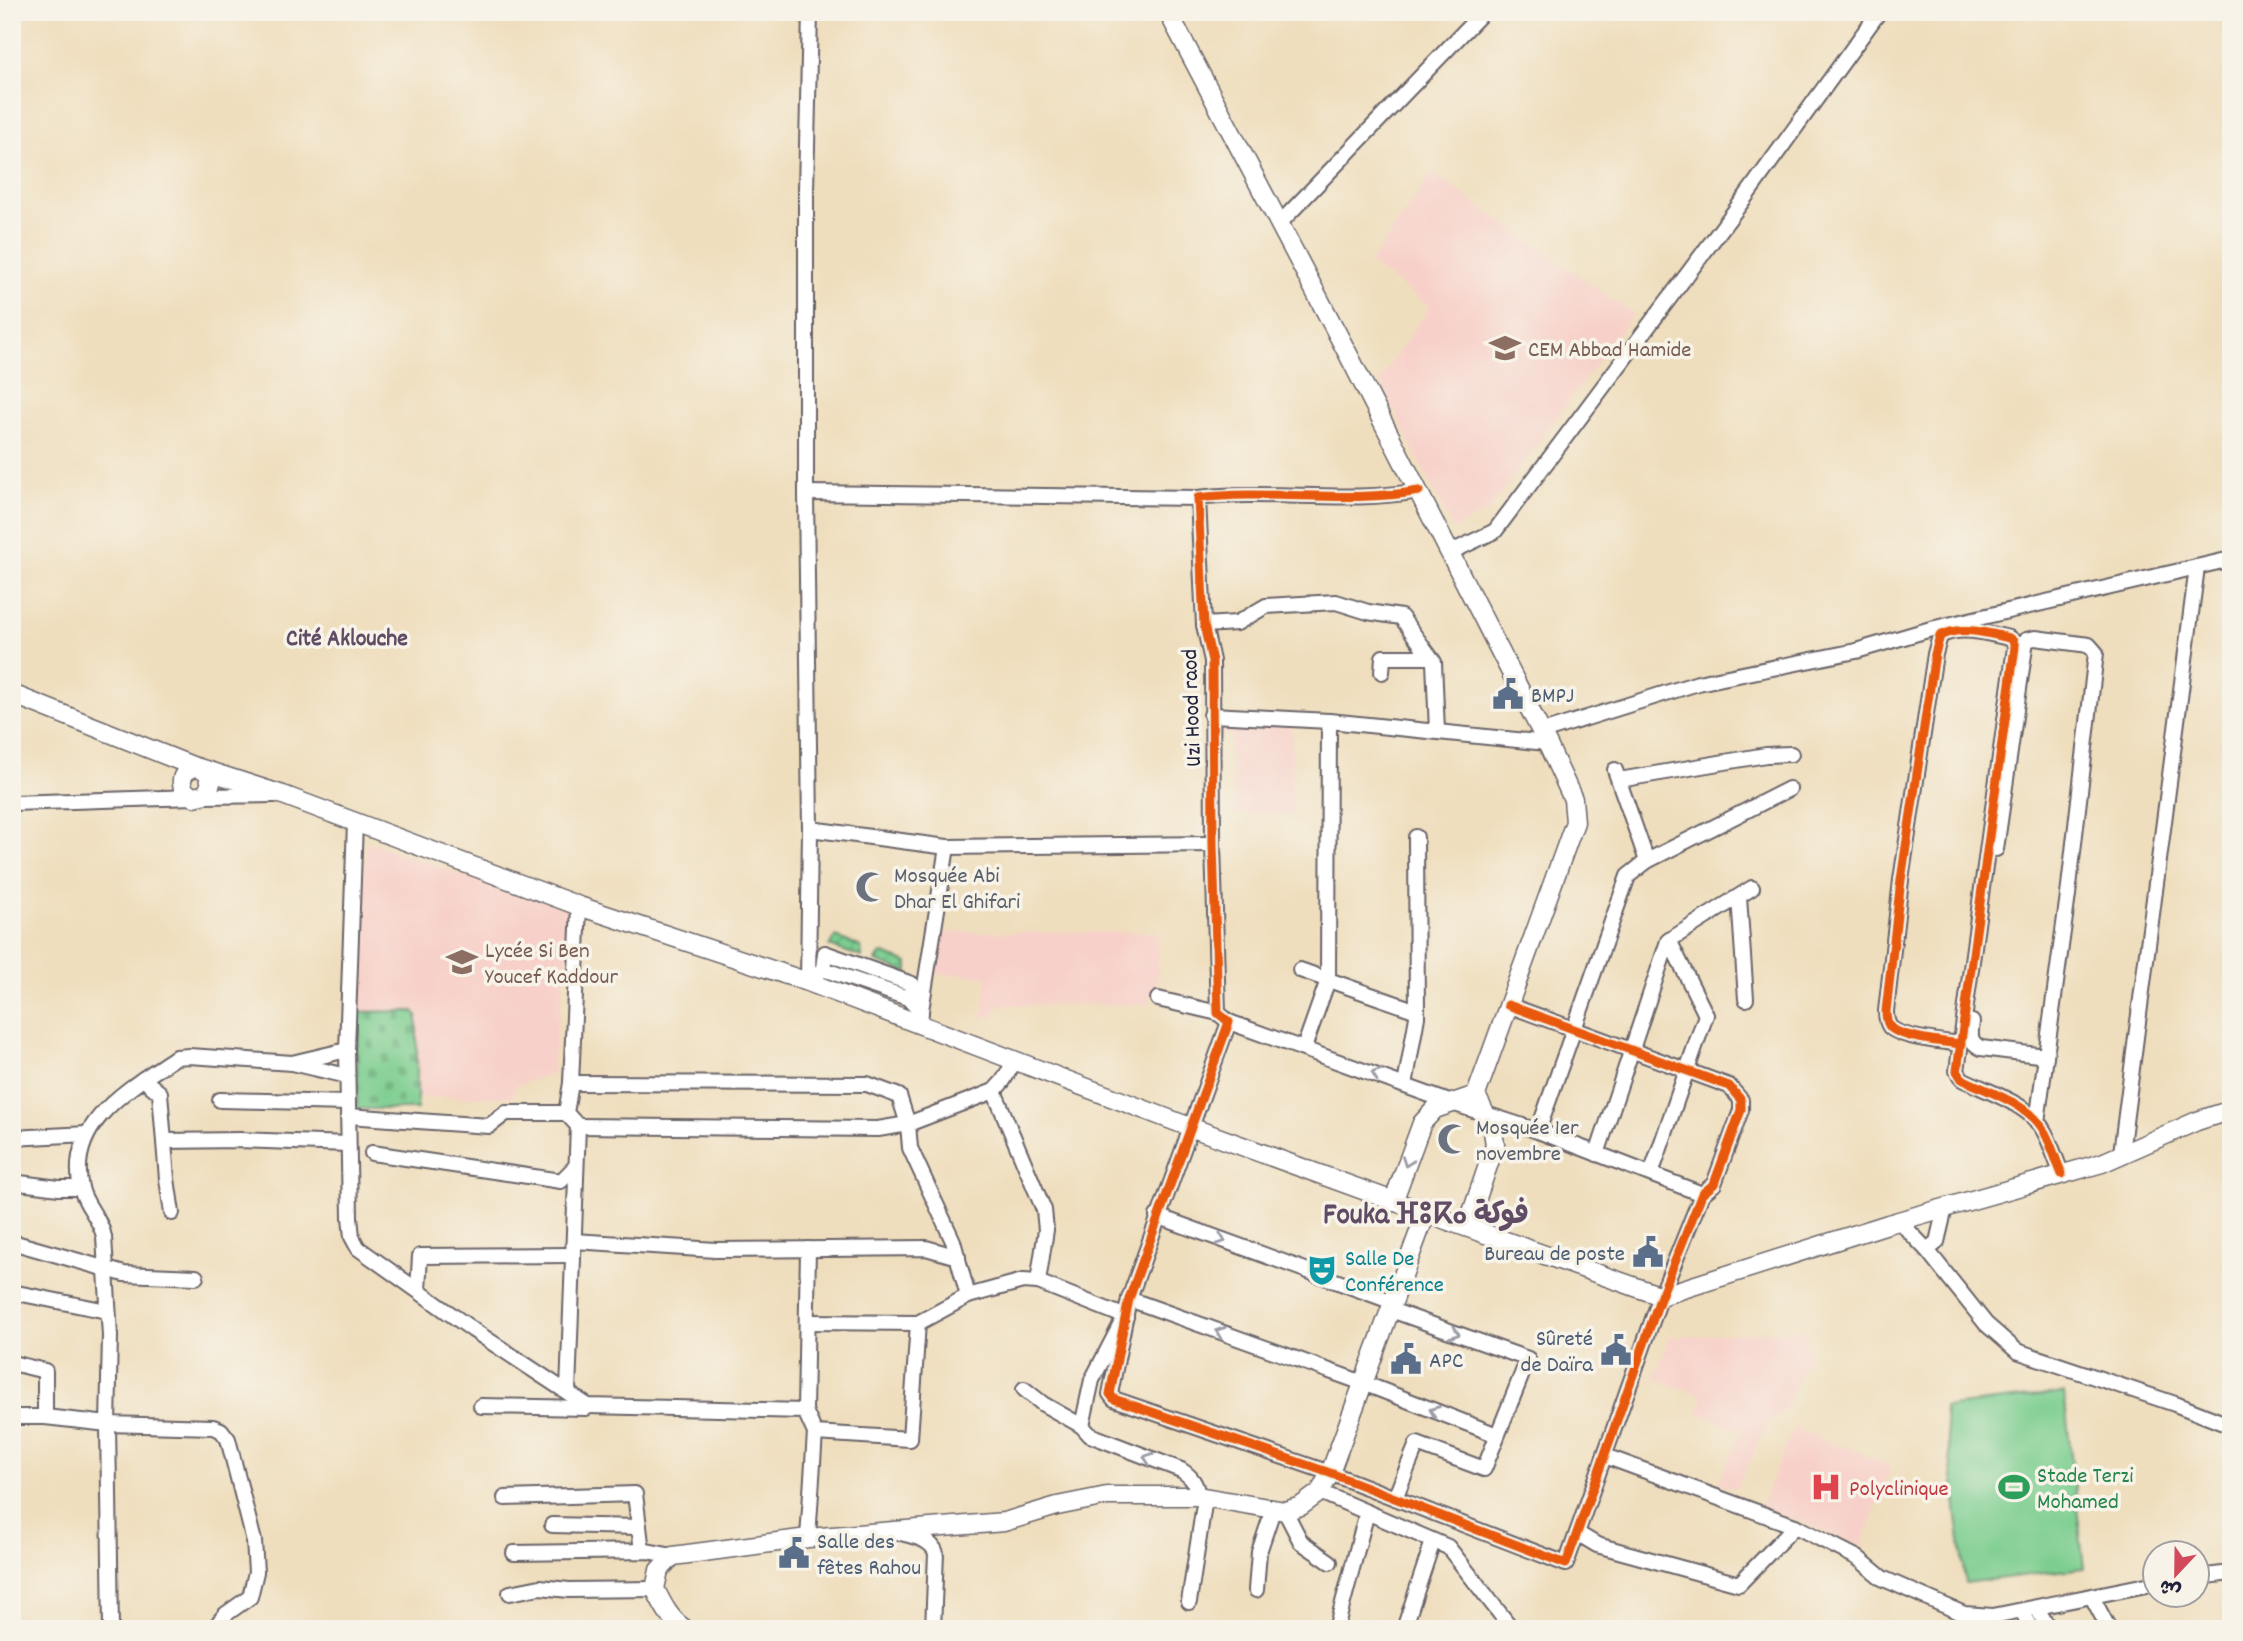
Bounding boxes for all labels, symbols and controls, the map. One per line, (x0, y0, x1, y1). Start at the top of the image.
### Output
school or university icon: CEM Abbad Hamide (1488, 331, 1522, 365)
place label: CEM Abbad Hamide (1528, 335, 1691, 368)
district label: Cité Aklouche (286, 623, 408, 657)
street label: Uzi Hood raod (1175, 648, 1212, 767)
public building icon: BMPJ (1491, 677, 1525, 711)
place label: BMPJ (1531, 681, 1574, 714)
place label: Mosquée Abi Dhar El Ghifari (894, 861, 1020, 920)
mosque icon: Mosquée Abi Dhar El Ghifari (854, 870, 888, 904)
place label: Lycée Si Ben Youcef Kaddour (485, 936, 618, 995)
school or university icon: Lycée Si Ben Youcef Kaddour (445, 945, 479, 979)
one-way arrow (1371, 1069, 1383, 1083)
place label: Mosquée 1er novembre (1476, 1113, 1579, 1172)
mosque icon: Mosquée 1er novembre (1436, 1122, 1470, 1156)
one-way arrow (1402, 1156, 1416, 1168)
district label: Fouka ⴼⵓⴽⴰ فوكة (1323, 1196, 1529, 1239)
one-way arrow (1215, 1232, 1227, 1246)
public building icon: Bureau de poste (1631, 1235, 1665, 1269)
place label: Bureau de poste (1484, 1239, 1625, 1272)
place label: Salle De Conférence (1345, 1244, 1444, 1303)
theatre icon: Salle De Conférence (1305, 1253, 1339, 1287)
place label: Sûreté de Daïra (1521, 1324, 1594, 1383)
one-way arrow (1448, 1325, 1460, 1339)
one-way arrow (1215, 1326, 1227, 1340)
public building icon: Sûreté de Daïra (1599, 1333, 1633, 1367)
public building icon: APC (1389, 1342, 1423, 1376)
place label: APC (1429, 1346, 1463, 1379)
one-way arrow (1428, 1405, 1440, 1419)
one-way arrow (1143, 1452, 1155, 1466)
place label: Stade Terzi Mohamed (2037, 1461, 2133, 1520)
hospital icon: Polyclinique (1809, 1470, 1843, 1504)
sports icon: Stade Terzi Mohamed (1997, 1470, 2031, 1504)
place label: Polyclinique (1849, 1474, 1949, 1507)
place label: Salle des fêtes Rahou (817, 1527, 921, 1586)
public building icon: Salle des fêtes Rahou (777, 1536, 811, 1570)
north arrow (2142, 1540, 2212, 1610)
text: ش (2156, 1570, 2186, 1603)

